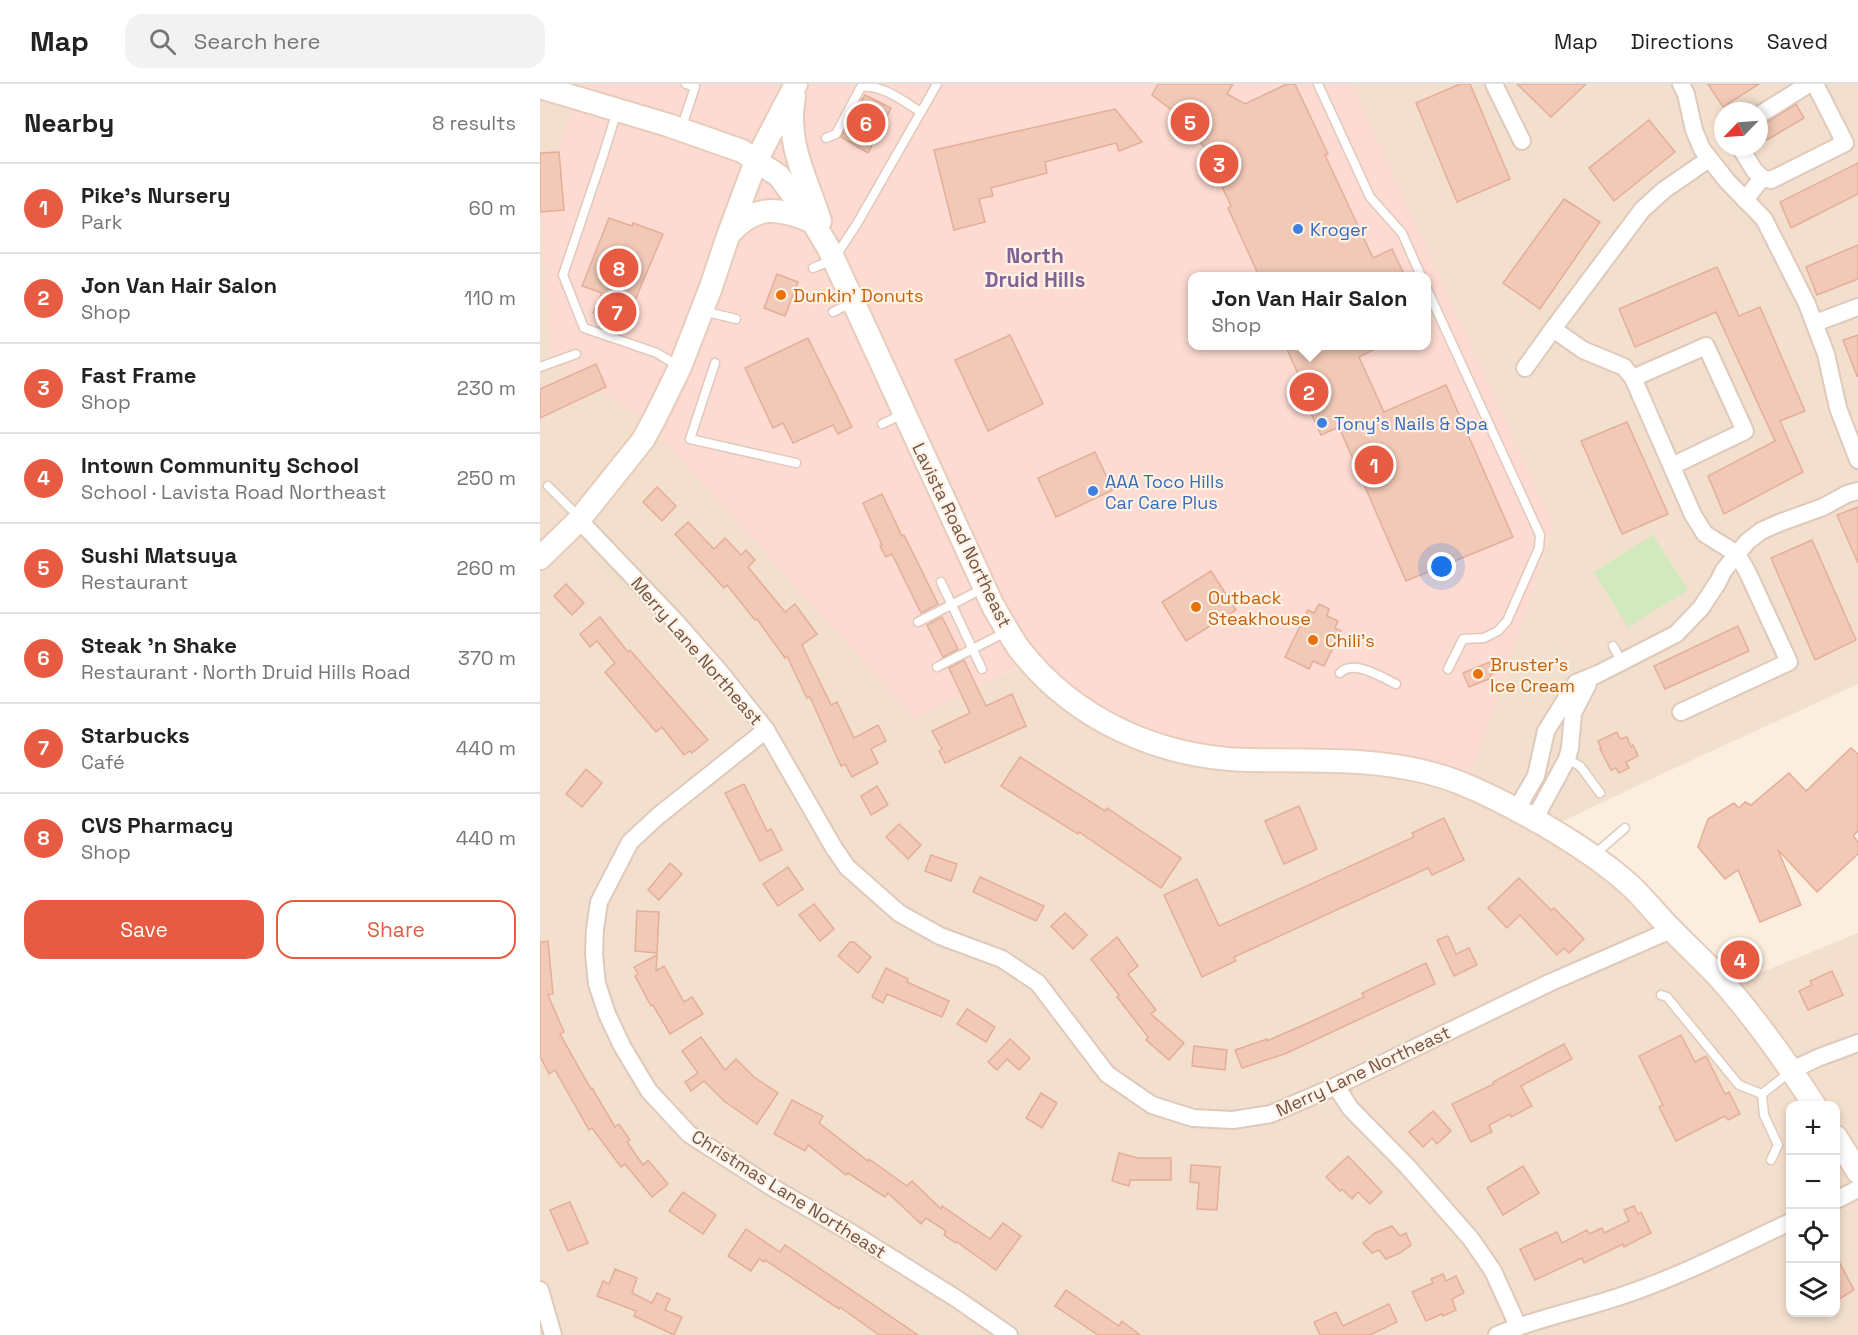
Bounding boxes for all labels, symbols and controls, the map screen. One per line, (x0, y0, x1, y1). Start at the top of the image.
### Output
search box (125, 14, 545, 68)
text: Map (30, 23, 89, 59)
icon: search (146, 25, 179, 58)
text: Search here (194, 27, 321, 55)
text: Map (1554, 28, 1598, 55)
text: Directions (1631, 28, 1734, 55)
text: Saved (1767, 28, 1828, 55)
pin: 5 (1170, 99, 1210, 144)
pin: 6 (846, 100, 886, 146)
north arrow (1714, 102, 1768, 156)
text: Nearby (24, 106, 114, 140)
text: 8 results (432, 110, 516, 136)
pin: 3 (1200, 142, 1238, 187)
text: Pike's Nursery (81, 181, 231, 209)
text: 1 (39, 195, 48, 221)
text: 60 m (469, 195, 516, 221)
text: Park (81, 209, 123, 235)
place label: Kroger (1310, 218, 1368, 241)
marker: Kroger (1291, 222, 1305, 236)
district label: North Druid Hills (984, 242, 1086, 293)
pin: 8 (600, 246, 638, 291)
text: Jon Van Hair Salon (81, 271, 277, 299)
popup (1188, 272, 1431, 350)
place label: Dunkin' Donuts (793, 284, 923, 307)
text: Jon Van Hair Salon (1212, 284, 1407, 312)
text: 2 (38, 285, 49, 311)
text: 110 m (464, 285, 516, 311)
marker: Dunkin' Donuts (774, 288, 788, 302)
pin: 7 (598, 290, 637, 334)
text: Shop (81, 299, 131, 325)
text: Shop (1212, 312, 1261, 338)
text: Fast Frame (81, 361, 197, 389)
pin: 2 (1290, 370, 1328, 414)
text: 3 (37, 375, 50, 401)
text: 230 m (457, 375, 516, 401)
text: Shop (81, 389, 131, 415)
place label: Tony's Nails & Spa (1334, 412, 1488, 435)
marker: Tony's Nails & Spa (1315, 416, 1329, 430)
street label: Lavista Road Northeast (907, 439, 1017, 631)
pin: 1 (1354, 442, 1394, 488)
text: Intown Community School (81, 451, 359, 479)
text: 4 (37, 465, 50, 491)
text: 250 m (457, 465, 516, 491)
place label: AAA Toco Hills Car Care Plus (1105, 470, 1224, 514)
text: School · Lavista Road Northeast (81, 479, 386, 505)
marker: AAA Toco Hills Car Care Plus (1086, 484, 1100, 498)
text: Sushi Matsuya (81, 541, 237, 569)
your location (1427, 552, 1456, 581)
text: 5 (38, 555, 50, 581)
text: 260 m (457, 555, 516, 581)
text: Restaurant (81, 569, 188, 595)
street label: Merry Lane Northeast (626, 572, 768, 730)
place label: Outback Steakhouse (1208, 586, 1311, 630)
marker: Outback Steakhouse (1189, 600, 1203, 614)
place label: Chili's (1325, 629, 1375, 652)
text: Steak 'n Shake (81, 631, 237, 659)
marker: Chili's (1306, 633, 1320, 647)
text: 6 (37, 645, 50, 671)
text: 370 m (458, 645, 516, 671)
place label: Bruster's Ice Cream (1490, 653, 1575, 697)
text: Restaurant · North Druid Hills Road (81, 659, 411, 685)
marker: Bruster's Ice Cream (1471, 667, 1485, 681)
text: Starbucks (81, 721, 190, 749)
text: 7 (38, 735, 49, 761)
text: 440 m (456, 735, 516, 761)
text: Café (81, 749, 125, 775)
text: CVS Pharmacy (81, 811, 233, 839)
text: 8 (38, 825, 50, 851)
text: 440 m (456, 825, 516, 851)
text: Shop (81, 839, 131, 865)
button: Save (24, 900, 264, 959)
button: Share (276, 900, 516, 959)
pin: 4 (1720, 938, 1760, 982)
street label: Merry Lane Northeast (1272, 1021, 1454, 1121)
map controls (1786, 1101, 1840, 1317)
button: + (1786, 1101, 1840, 1155)
street label: Christmas Lane Northeast (687, 1125, 891, 1263)
button: − (1786, 1155, 1840, 1209)
button: locate (1786, 1209, 1840, 1263)
button: layers (1786, 1263, 1840, 1317)

